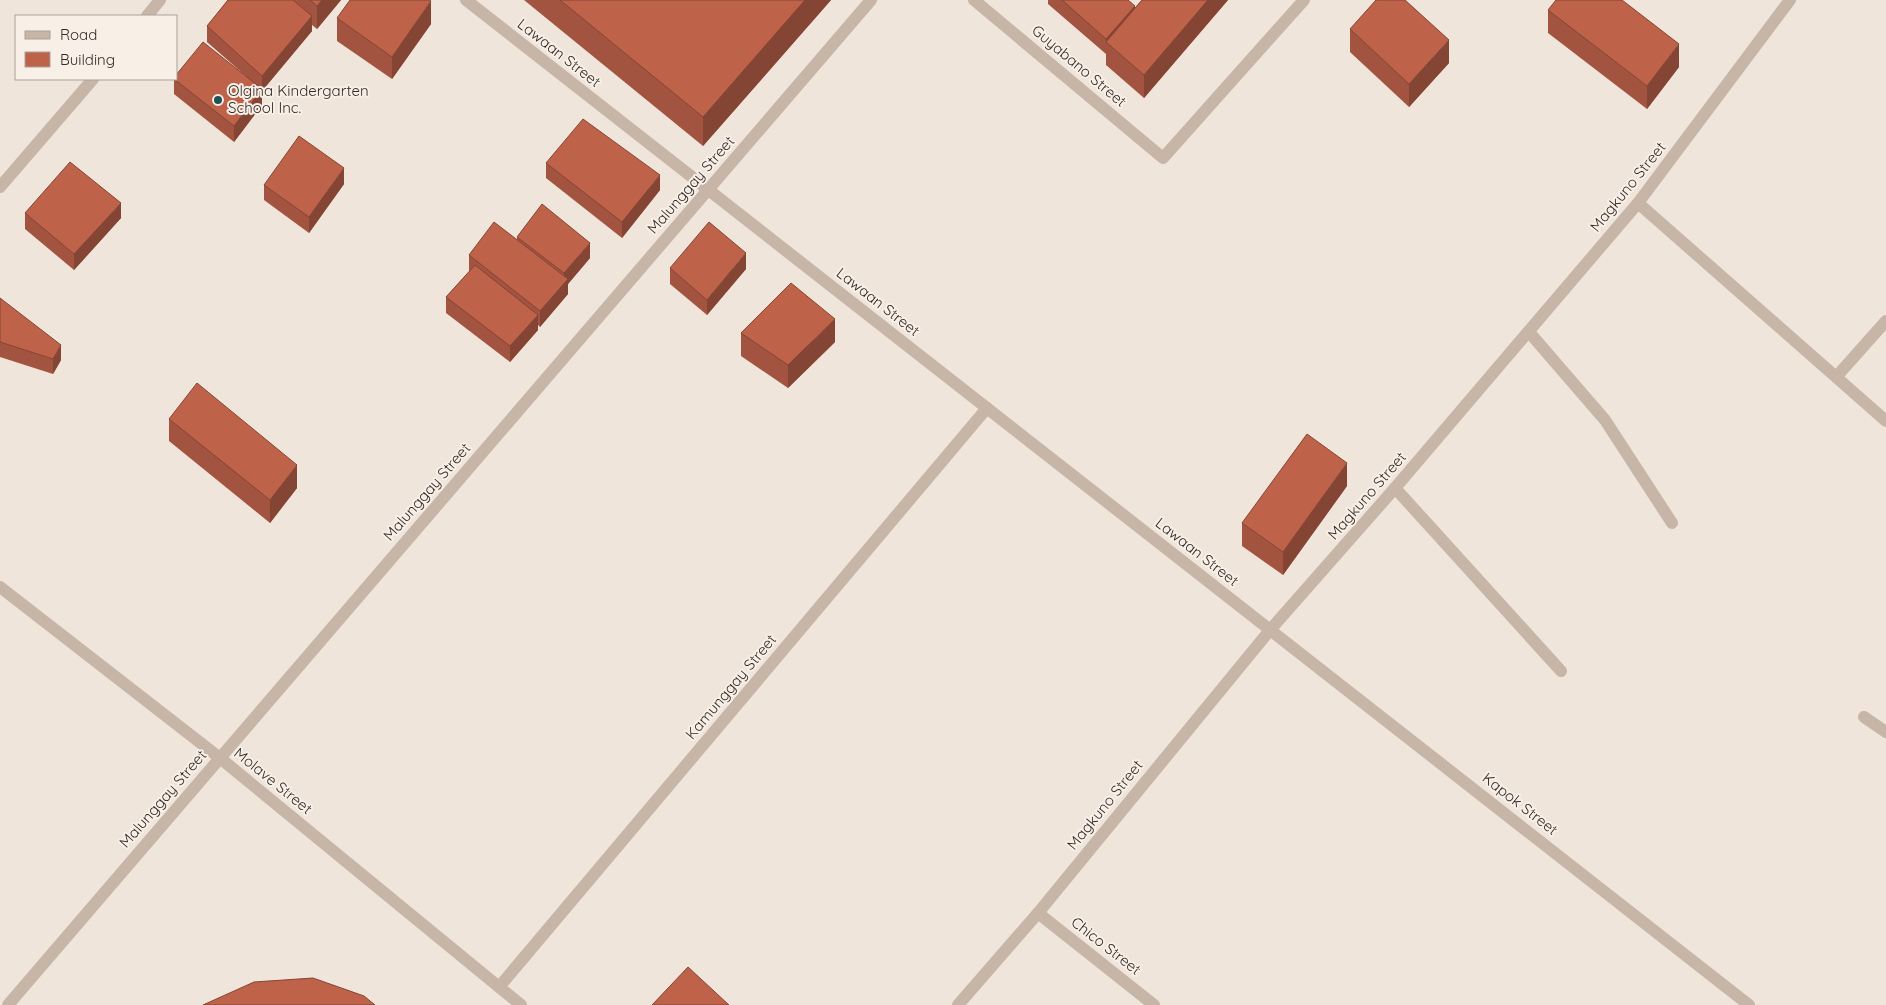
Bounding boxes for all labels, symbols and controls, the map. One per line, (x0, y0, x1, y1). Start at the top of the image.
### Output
street label: Lawaan Street (514, 14, 605, 91)
legend (15, 15, 178, 80)
street label: Guyabano Street (1028, 21, 1130, 111)
text: Road (60, 25, 97, 44)
text: Building (60, 50, 115, 69)
place label: Olgina Kindergarten School Inc. (228, 81, 369, 117)
marker: Olgina Kindergarten School Inc. (212, 94, 224, 106)
street label: Malunggay Street (643, 132, 738, 237)
street label: Magkuno Street (1586, 138, 1670, 235)
street label: Lawaan Street (833, 263, 924, 340)
street label: Malunggay Street (379, 439, 474, 544)
street label: Magkuno Street (1323, 448, 1410, 543)
street label: Lawaan Street (1152, 513, 1243, 590)
street label: Kamunggay Street (681, 630, 780, 743)
street label: Molave Street (230, 743, 316, 818)
street label: Malunggay Street (115, 746, 210, 851)
street label: Magkuno Street (1063, 756, 1147, 853)
street label: Kapok Street (1479, 768, 1562, 839)
street label: Chico Street (1068, 912, 1145, 979)

